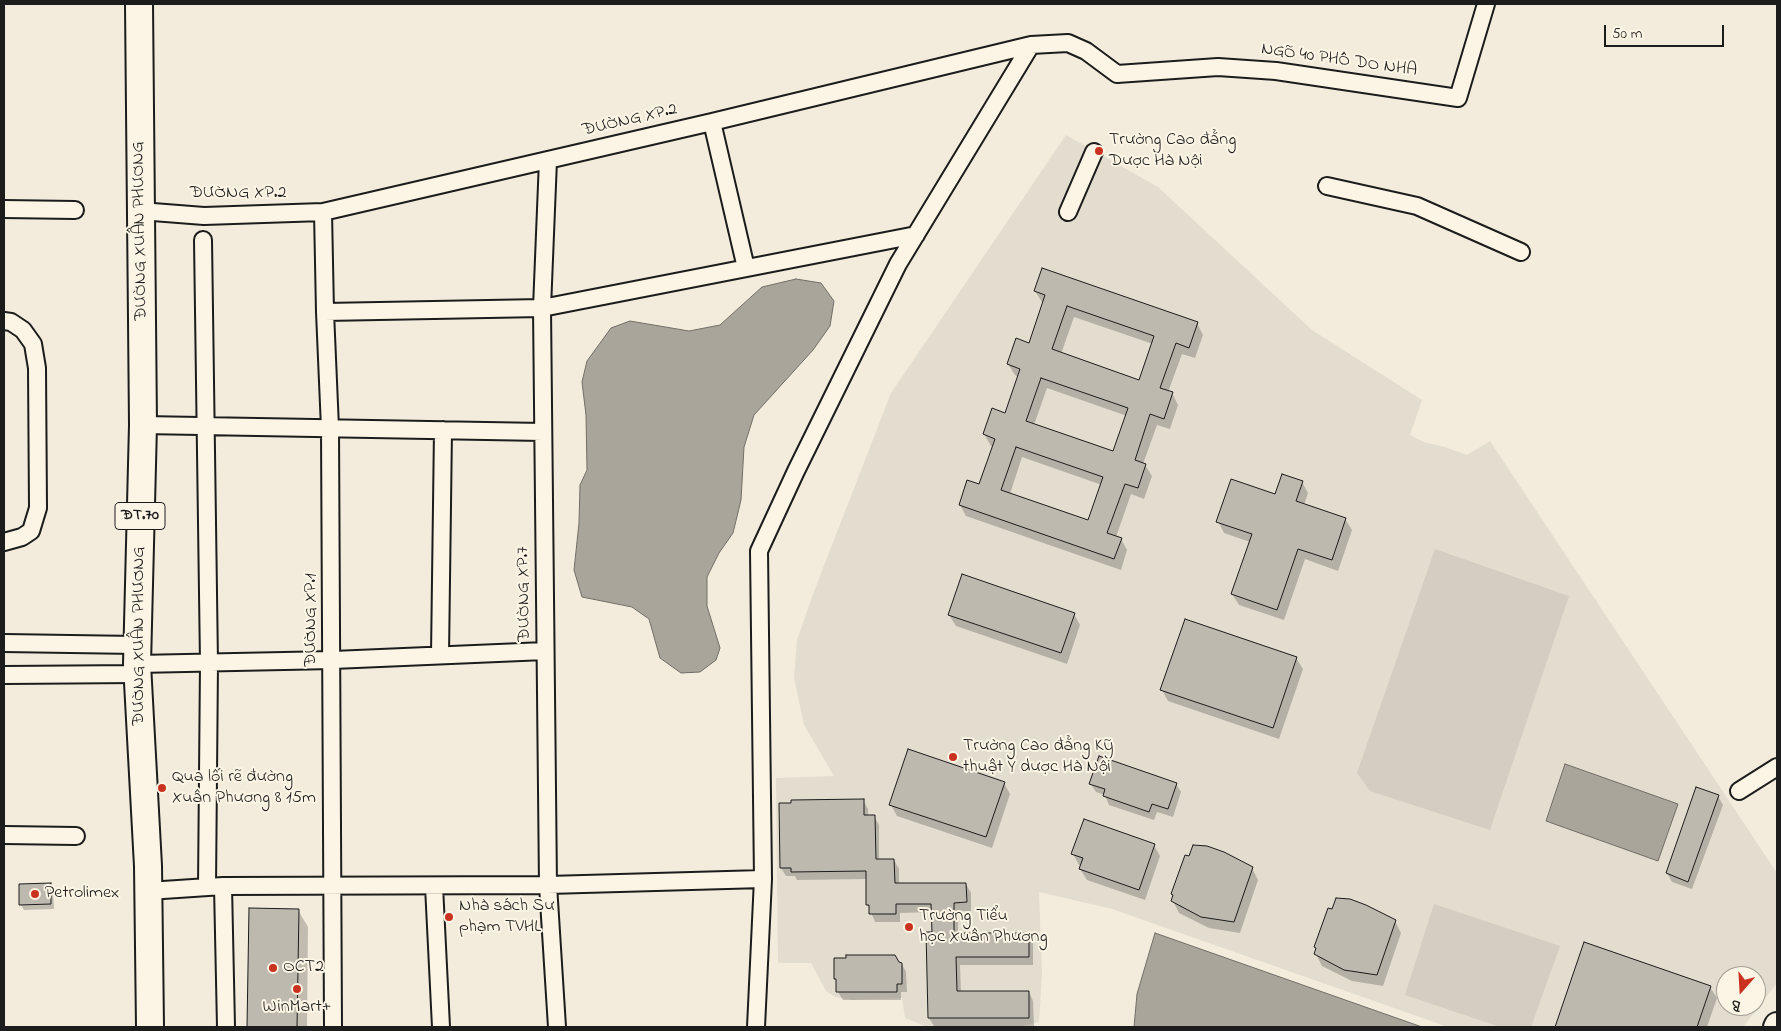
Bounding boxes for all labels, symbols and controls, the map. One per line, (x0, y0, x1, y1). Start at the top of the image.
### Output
scale bar (1606, 15, 1726, 47)
text: 50 m (1612, 23, 1642, 45)
street label: NGÕ 40 PHỐ DO NHA (1260, 39, 1418, 83)
street label: ĐƯỜNG XP.2 (580, 100, 680, 142)
place label: Trường Cao đẳng Dược Hà Nội (1109, 130, 1236, 172)
street label: ĐƯỜNG XUÂN PHƯƠNG (129, 141, 153, 321)
marker: Trường Cao đẳng Dược Hà Nội (1093, 145, 1105, 157)
street label: ĐƯỜNG XP.2 (190, 183, 286, 205)
road number: ĐT.70 (115, 502, 165, 530)
street label: ĐƯỜNG XUÂN PHƯƠNG (129, 546, 151, 726)
street label: ĐƯỜNG XP.7 (513, 546, 537, 642)
street label: ĐƯỜNG XP.1 (301, 573, 323, 667)
place label: Trường Cao đẳng Kỹ thuật Y dược Hà Nội (963, 736, 1113, 779)
marker: Trường Cao đẳng Kỹ thuật Y dược Hà Nội (947, 751, 959, 763)
place label: Qua lối rẽ đường Xuân Phương 8 15m (172, 767, 316, 810)
marker: Qua lối rẽ đường Xuân Phương 8 15m (156, 782, 168, 794)
place label: Petrolimex (45, 883, 119, 905)
marker: Petrolimex (29, 888, 41, 900)
place label: Nhà sách Sư phạm TVHL (459, 896, 554, 939)
place label: Trường Tiểu học Xuân Phương (919, 906, 1048, 949)
marker: Nhà sách Sư phạm TVHL (443, 911, 455, 923)
marker: Trường Tiểu học Xuân Phương (903, 921, 915, 933)
place label: OCT2 (283, 957, 324, 979)
marker: OCT2 (267, 962, 279, 974)
north arrow (1716, 966, 1766, 1016)
marker: WinMart+ (291, 983, 303, 995)
text: B (1728, 993, 1744, 1016)
place label: WinMart+ (263, 997, 331, 1019)

